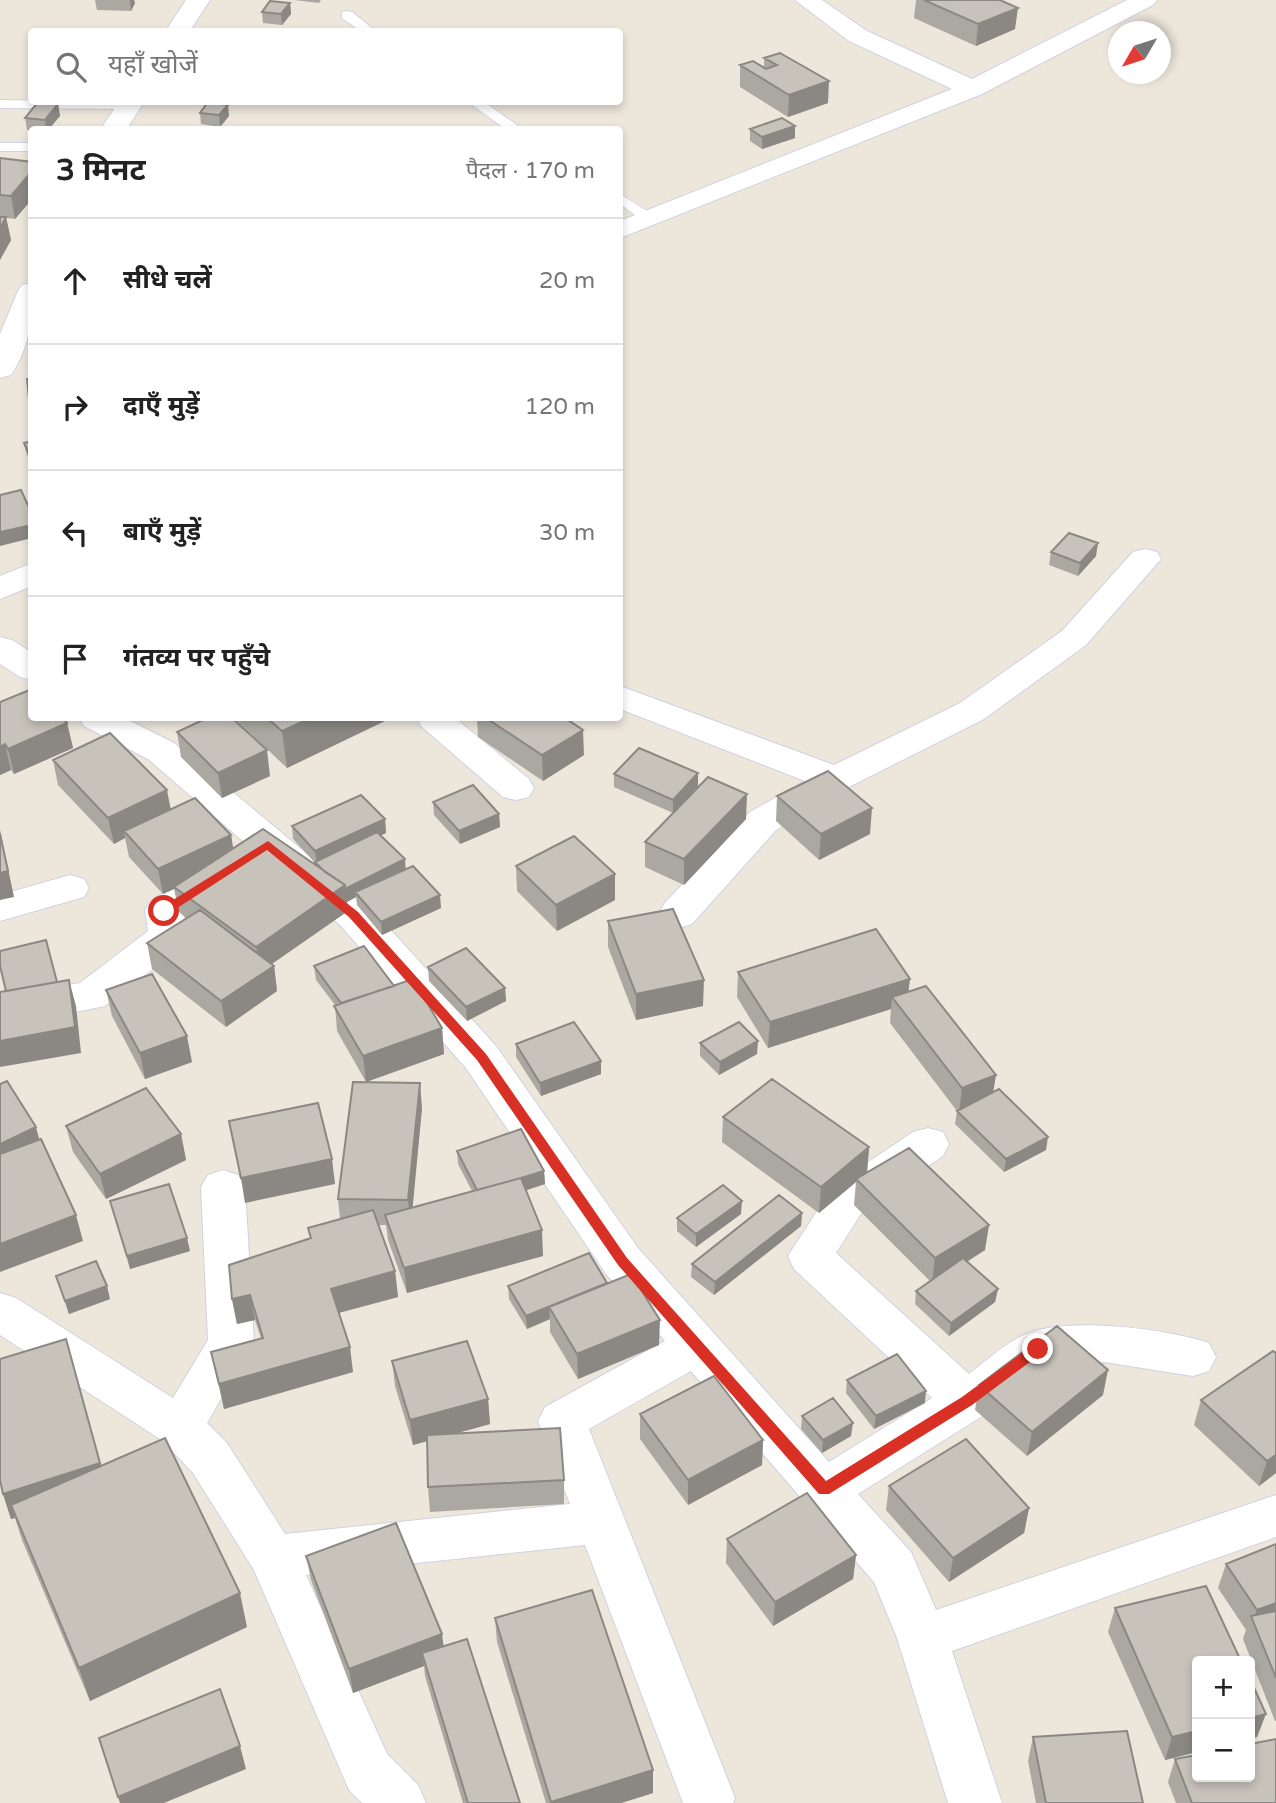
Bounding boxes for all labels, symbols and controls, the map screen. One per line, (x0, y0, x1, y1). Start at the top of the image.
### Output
north arrow (1108, 21, 1171, 84)
search box (28, 28, 623, 105)
icon: search (52, 48, 90, 86)
text: यहाँ खोजें (108, 49, 198, 80)
text: 3 मिनट (56, 152, 146, 189)
text: पैदल · 170 m (466, 157, 595, 185)
icon: ahead (56, 262, 94, 300)
text: सीधे चलें (123, 264, 212, 295)
text: 20 m (539, 267, 595, 295)
icon: right (56, 388, 94, 426)
text: दाएँ मुड़ें (123, 390, 200, 421)
text: 120 m (525, 393, 595, 421)
icon: left (56, 514, 94, 552)
text: बाएँ मुड़ें (123, 516, 201, 547)
text: 30 m (539, 519, 595, 547)
icon: arrive (56, 640, 94, 678)
text: गंतव्य पर पहुँचे (123, 642, 270, 673)
route start (148, 895, 179, 926)
route end (1022, 1333, 1053, 1364)
map controls (1192, 1656, 1255, 1782)
button: + (1192, 1656, 1255, 1719)
button: − (1192, 1719, 1255, 1782)

